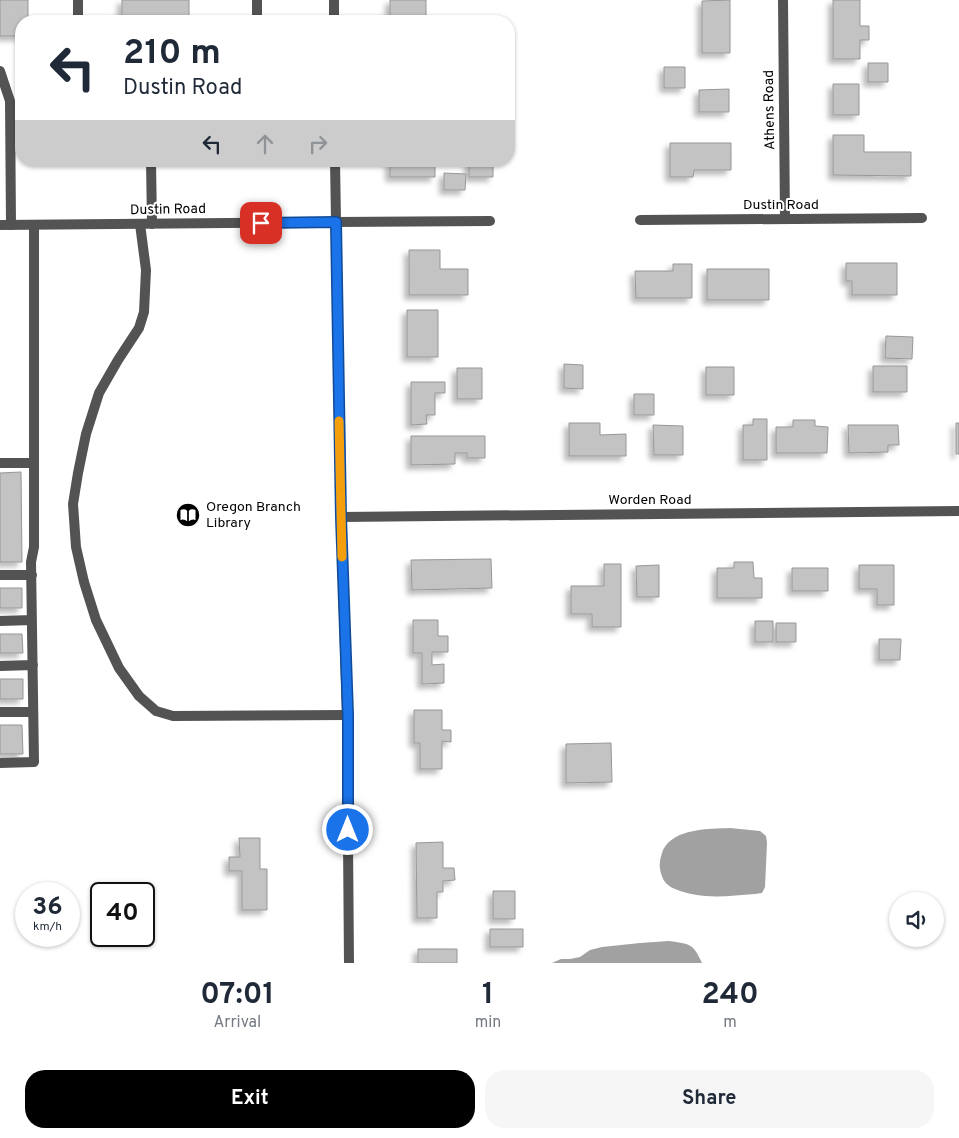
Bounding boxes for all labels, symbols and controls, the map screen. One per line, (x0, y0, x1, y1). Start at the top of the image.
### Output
text: 210 m (123, 32, 221, 76)
icon: left (40, 35, 105, 100)
street label: Athens Road (761, 70, 779, 150)
text: Dustin Road (123, 75, 242, 102)
icon: left (198, 130, 226, 158)
icon: ahead (251, 130, 279, 158)
icon: right (304, 130, 332, 158)
street label: Dustin Road (743, 197, 819, 214)
street label: Dustin Road (130, 201, 206, 219)
pin (240, 202, 282, 244)
icon: arrive (247, 209, 275, 237)
street label: Worden Road (608, 492, 692, 509)
place label: Oregon Branch Library (206, 499, 301, 532)
library icon: Oregon Branch Library (175, 502, 201, 528)
position arrow (321, 803, 373, 855)
speed limit sign: 40 (90, 882, 155, 947)
text: 36 (32, 892, 63, 924)
map controls (889, 892, 944, 947)
button: sound (889, 892, 944, 947)
text: km/h (33, 919, 62, 935)
text: 07:01 (200, 977, 274, 1014)
text: 1 (482, 977, 494, 1014)
text: 240 (701, 977, 759, 1014)
text: Arrival (213, 1013, 261, 1033)
text: min (475, 1013, 501, 1033)
text: m (723, 1013, 737, 1033)
button: Exit (25, 1070, 475, 1128)
button: Share (485, 1070, 934, 1128)

